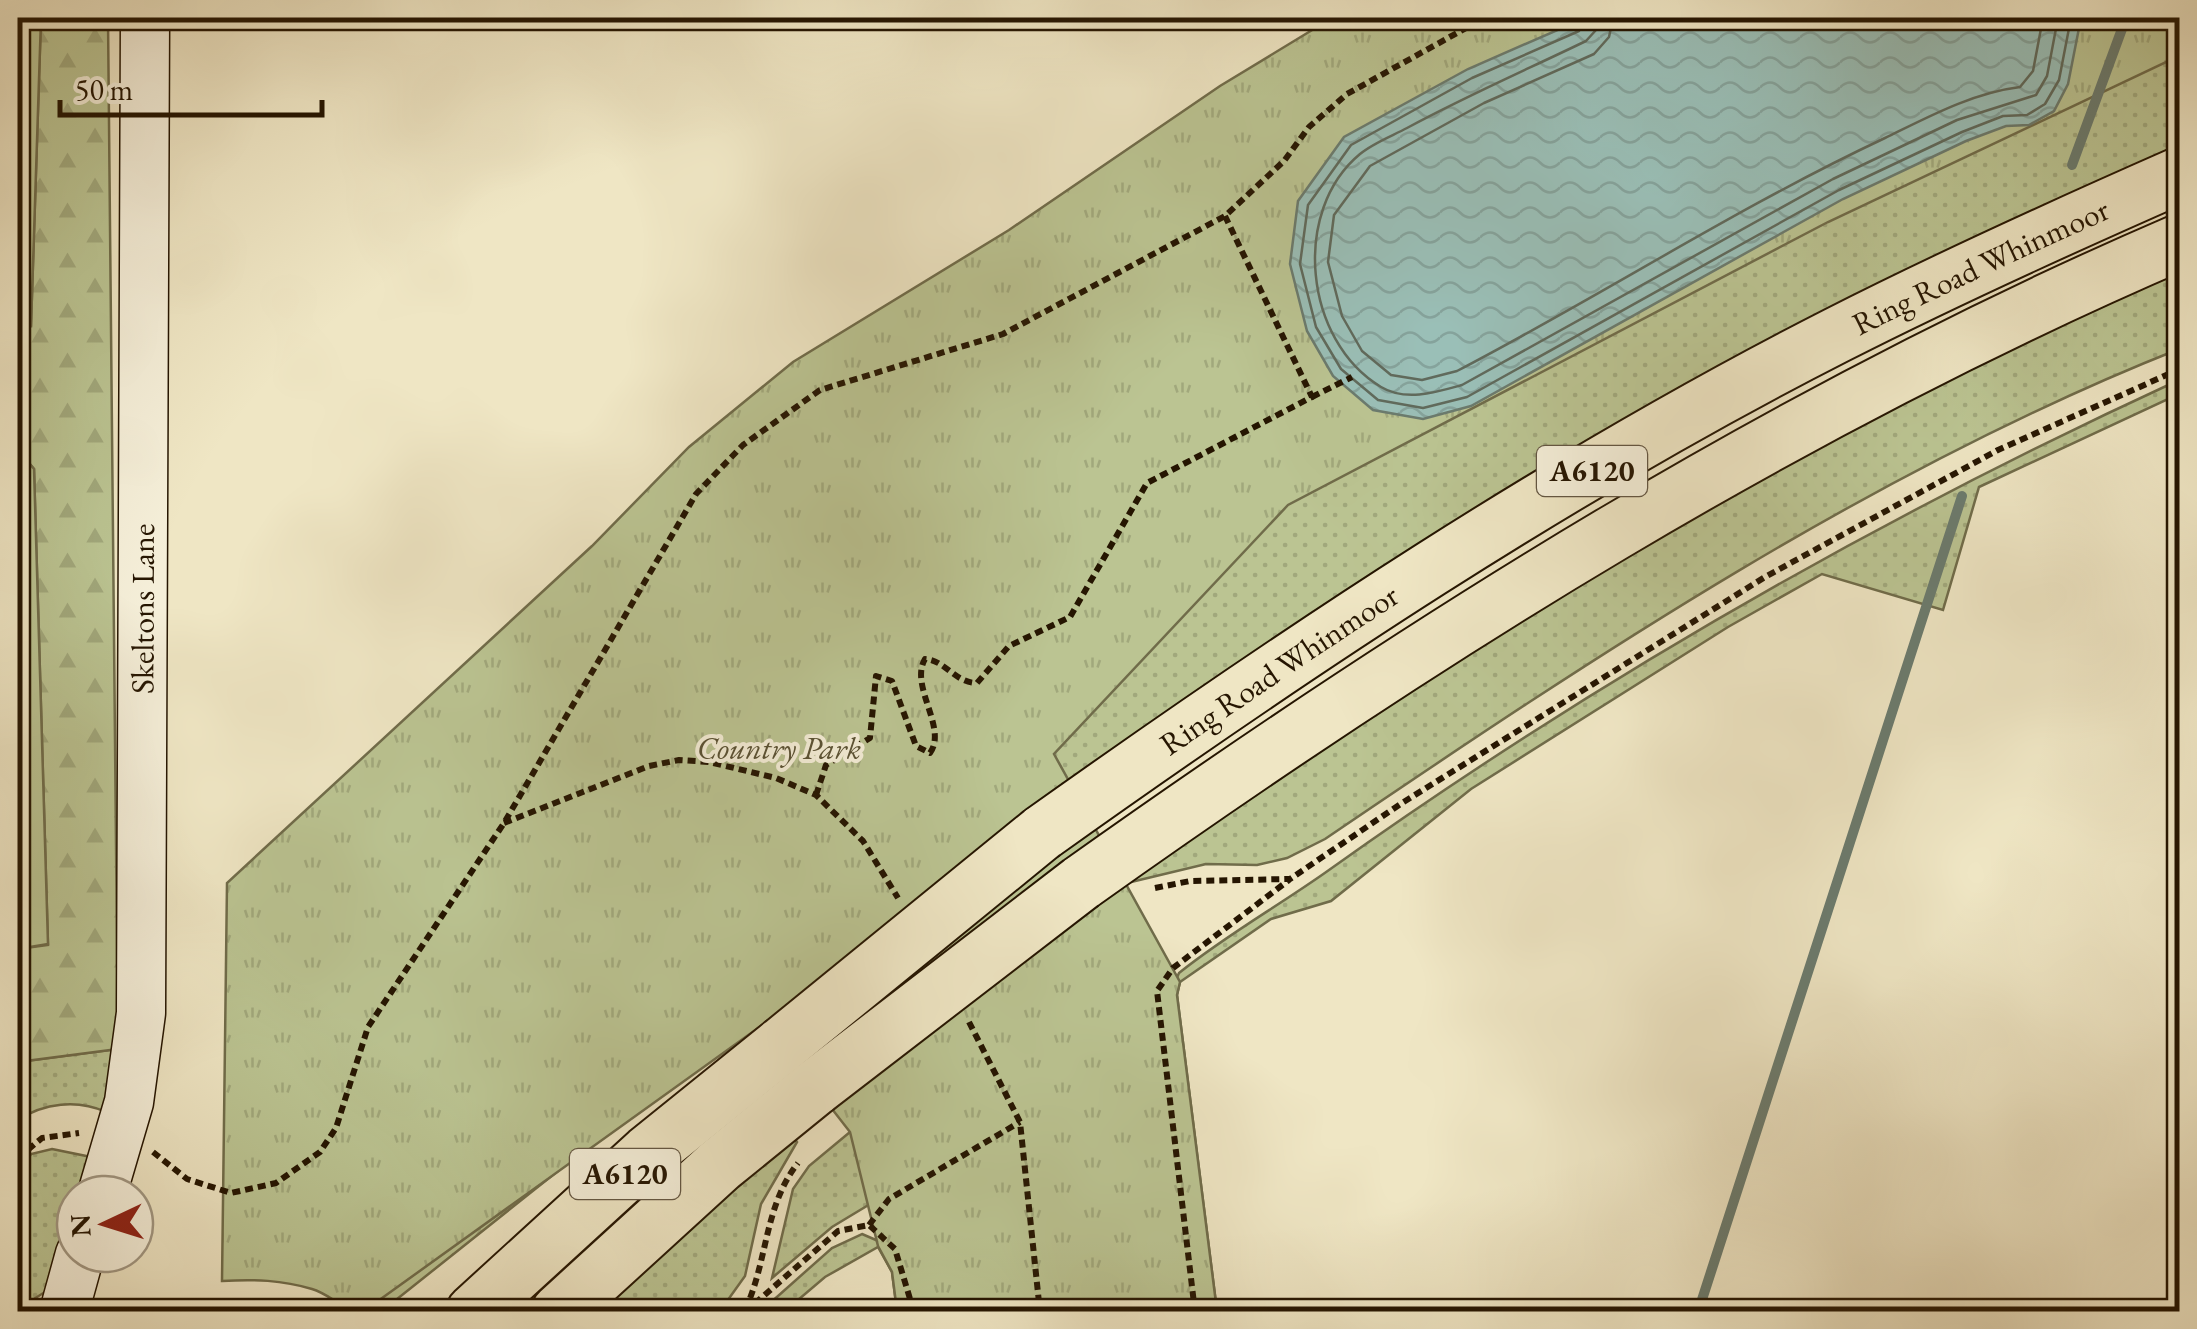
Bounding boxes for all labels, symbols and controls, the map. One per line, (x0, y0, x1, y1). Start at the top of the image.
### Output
scale bar (60, 55, 322, 117)
text: 50 m (75, 70, 133, 109)
street label: Ring Road Whinmoor (1845, 188, 2116, 345)
road number: A6120 (1537, 446, 1647, 496)
street label: Skeltons Lane (121, 523, 164, 694)
street label: Ring Road Whinmoor (1151, 574, 1407, 765)
park label: Country Park (697, 727, 862, 769)
road number: A6120 (570, 1149, 680, 1199)
north arrow (55, 1174, 155, 1274)
text: N (61, 1213, 99, 1238)

